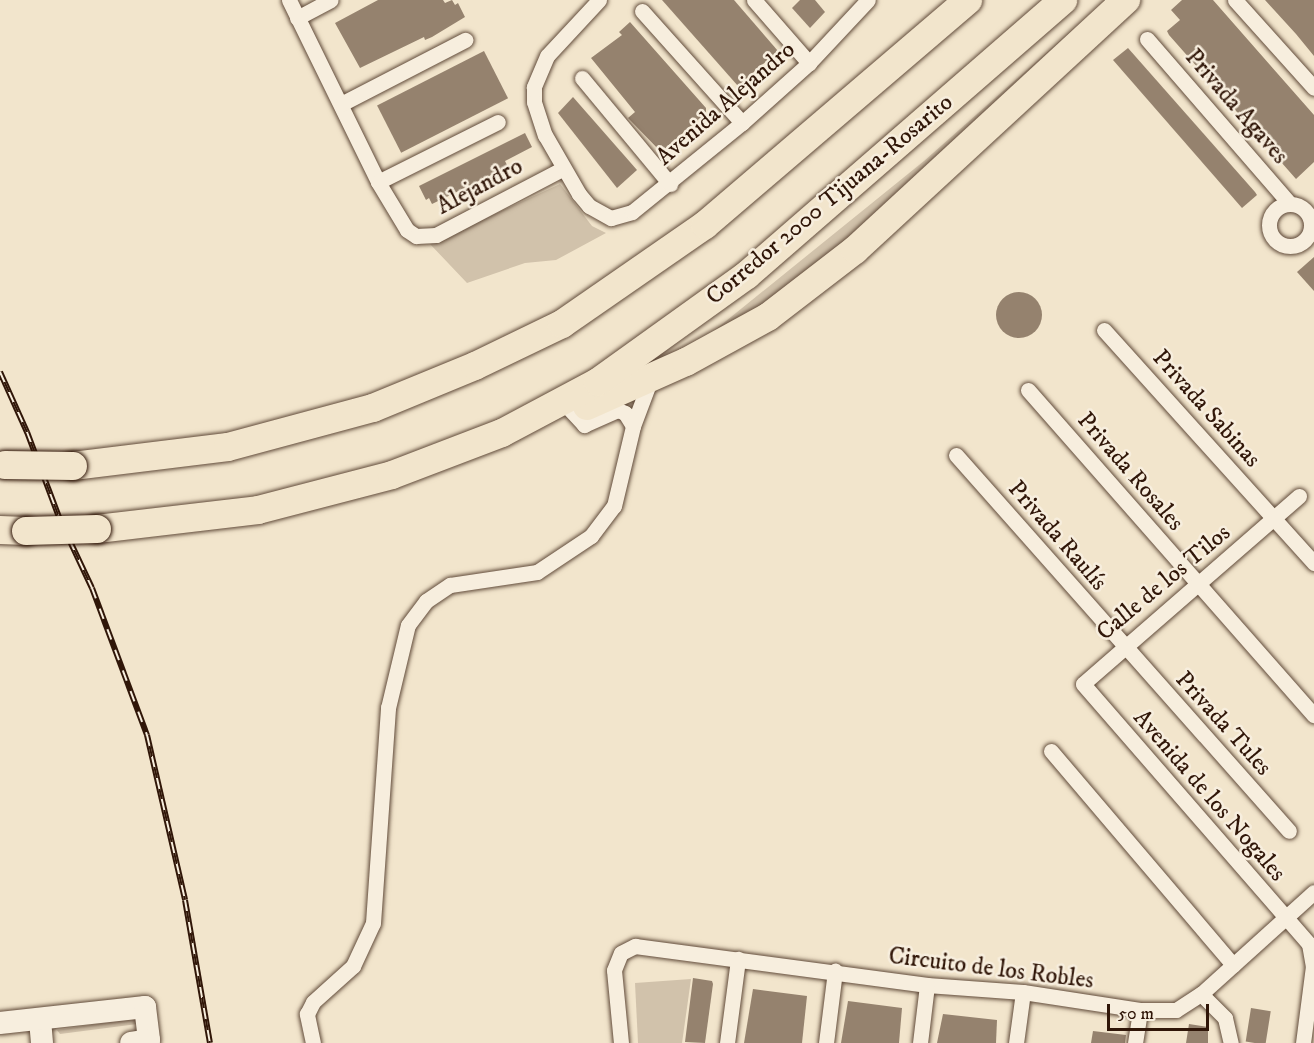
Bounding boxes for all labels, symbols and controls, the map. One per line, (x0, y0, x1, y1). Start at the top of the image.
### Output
street label: Avenida Alejandro (651, 36, 801, 172)
street label: Privada Agaves (1178, 44, 1294, 170)
street label: Corredor 2000 Tijuana-Rosarito (701, 88, 959, 312)
street label: Alejandro (432, 152, 528, 222)
street label: Privada Sabinas (1146, 344, 1266, 474)
street label: Privada Rosales (1071, 407, 1189, 537)
street label: Privada Raulís (1001, 475, 1113, 597)
street label: Calle de los Tilos (1091, 519, 1237, 647)
street label: Privada Tules (1169, 666, 1277, 782)
street label: Avenida de los Nogales (1127, 704, 1291, 888)
street label: Circuito de los Robles (887, 942, 1095, 996)
scale bar (1110, 992, 1212, 1030)
text: 50 m (1118, 1003, 1154, 1025)

